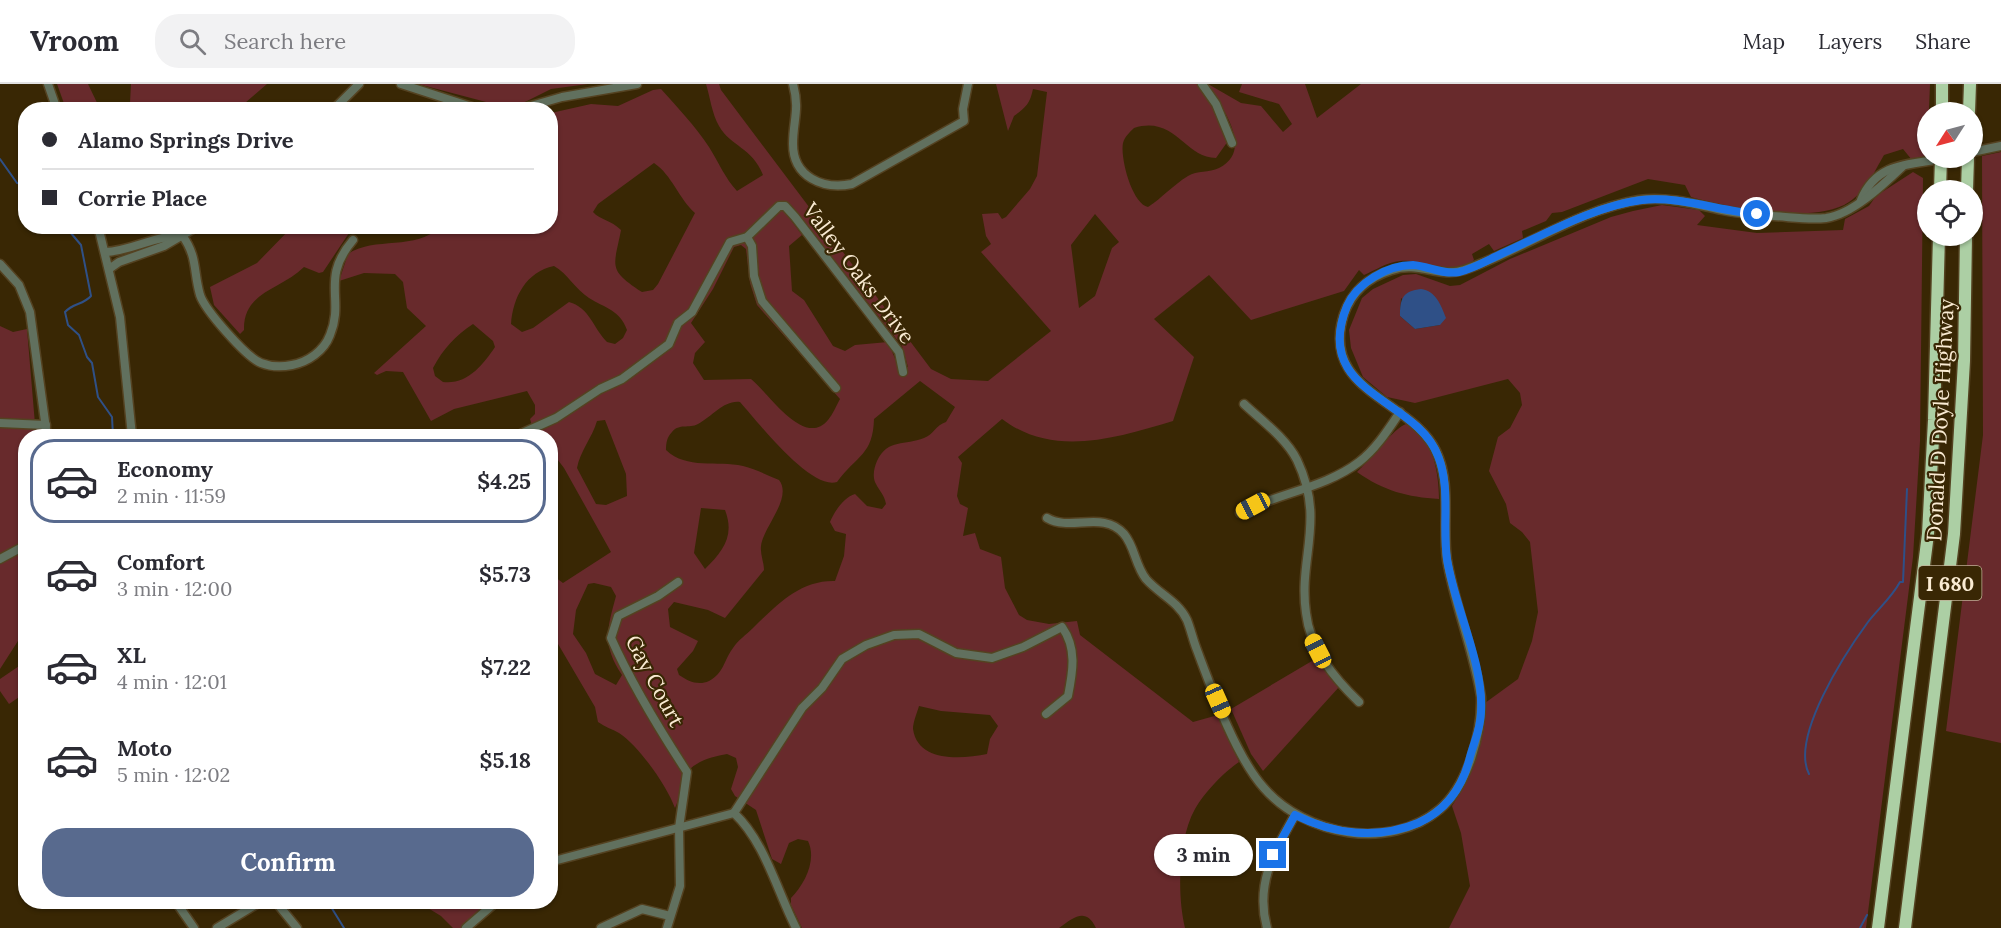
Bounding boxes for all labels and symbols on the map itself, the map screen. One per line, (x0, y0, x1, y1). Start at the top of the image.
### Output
north arrow (1917, 102, 1983, 168)
street label: Valley Oaks Drive (796, 196, 921, 349)
route start (1743, 200, 1770, 227)
street label: Donald D Doyle Highway (1920, 298, 1960, 542)
car (1233, 490, 1273, 522)
road number: I 680 (1918, 566, 1982, 600)
street label: Gay Court (620, 630, 691, 732)
car (1302, 631, 1334, 671)
car (1202, 681, 1234, 721)
callout: 3 min (1153, 834, 1252, 876)
route end (1259, 841, 1286, 868)

